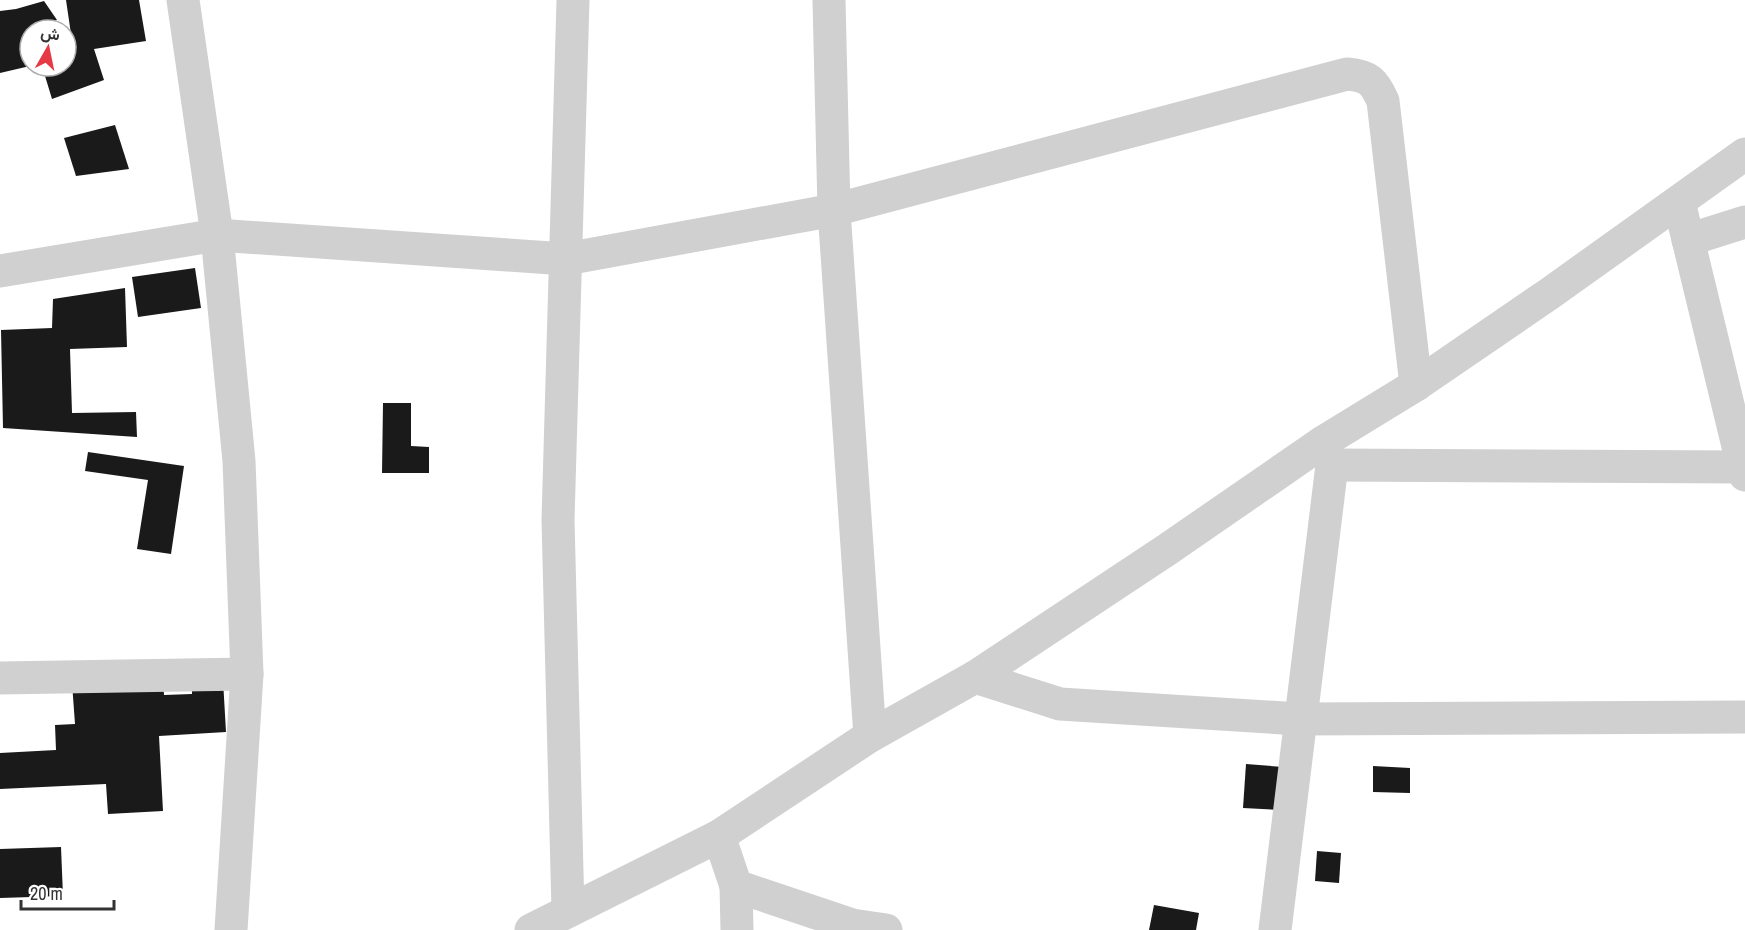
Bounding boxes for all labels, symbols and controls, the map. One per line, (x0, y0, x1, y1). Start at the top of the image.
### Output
north arrow (18, 18, 78, 78)
text: ش (39, 21, 62, 46)
scale bar (21, 873, 114, 911)
text: 20 m (30, 881, 63, 906)

